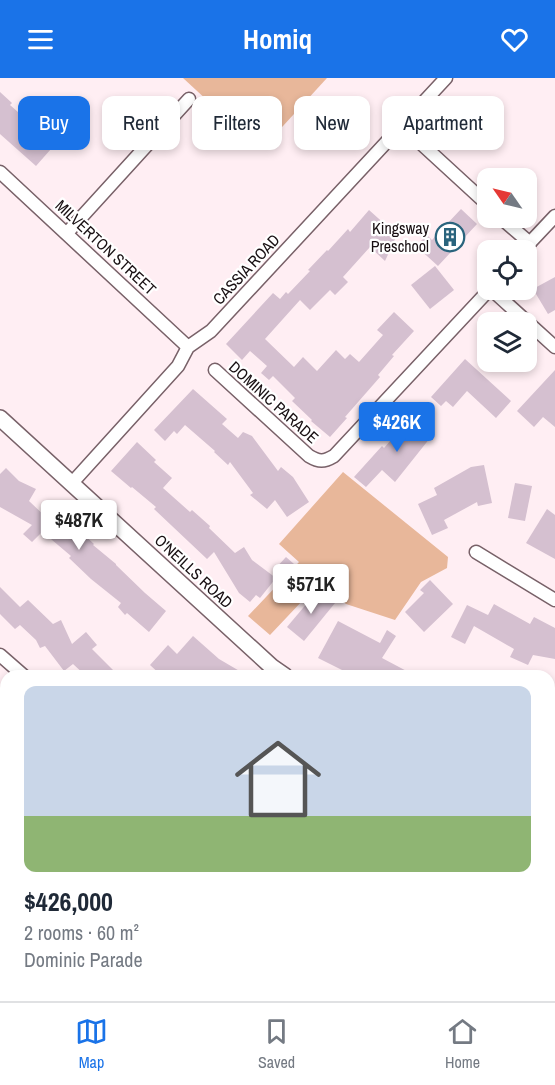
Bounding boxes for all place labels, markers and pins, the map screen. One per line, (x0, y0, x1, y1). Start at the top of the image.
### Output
place label: Kingsway Preschool (371, 217, 429, 257)
building icon: Kingsway Preschool (434, 221, 466, 253)
pin: $426K (355, 402, 439, 453)
pin: $487K (37, 500, 121, 551)
pin: $571K (269, 564, 353, 615)

